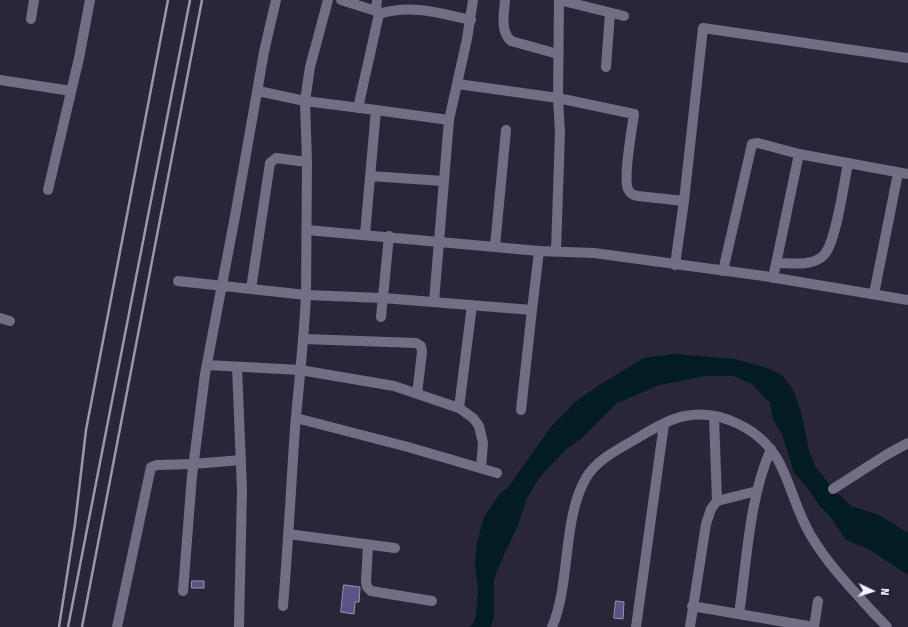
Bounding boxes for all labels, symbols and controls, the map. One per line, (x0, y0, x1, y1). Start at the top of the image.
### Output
north arrow (852, 571, 892, 611)
text: N (878, 588, 891, 596)

